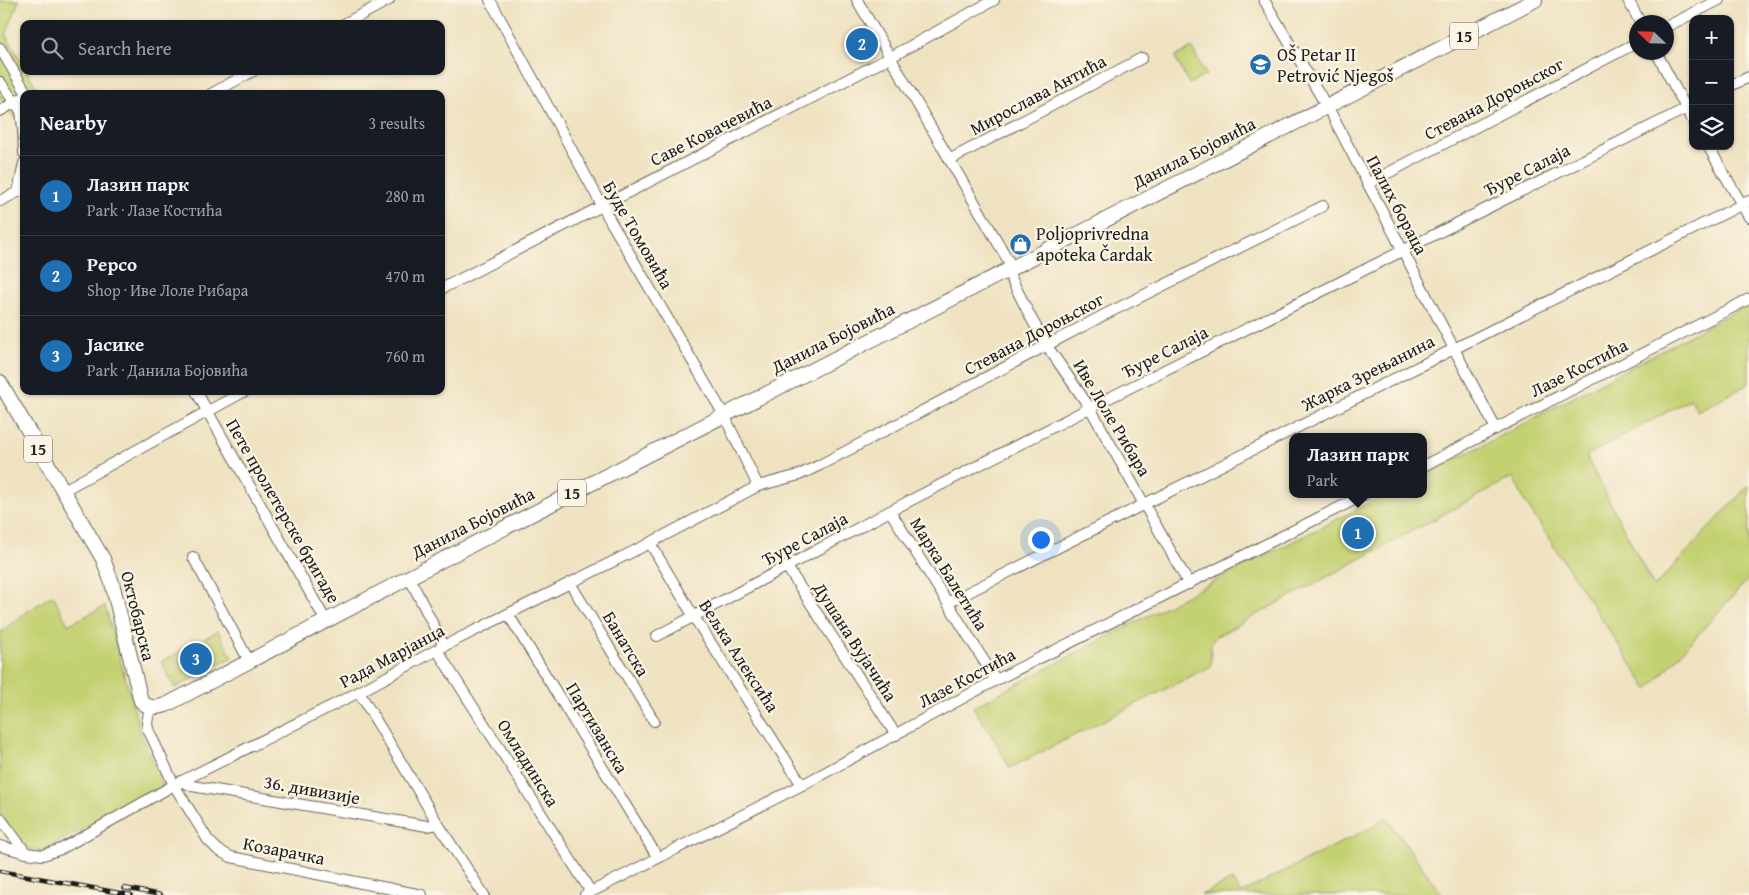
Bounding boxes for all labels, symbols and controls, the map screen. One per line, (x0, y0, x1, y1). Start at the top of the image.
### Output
north arrow (1629, 15, 1674, 60)
map controls (1689, 15, 1734, 150)
button: + (1689, 15, 1734, 60)
search box (20, 20, 445, 75)
road number: 15 (1450, 22, 1478, 50)
pin: 2 (846, 25, 878, 63)
icon: search (38, 34, 66, 62)
text: Search here (78, 34, 172, 62)
place label: OŠ Petar II Petrović Njegoš (1277, 41, 1394, 89)
street label: Мирослава Антића (965, 47, 1111, 142)
street label: Стевана Дороњског (1419, 50, 1569, 147)
school or university icon: OŠ Petar II Petrović Njegoš (1249, 53, 1273, 77)
button: − (1689, 60, 1734, 105)
street label: Саве Ковачевића (645, 88, 777, 173)
button: layers (1689, 105, 1734, 150)
text: Nearby (40, 107, 107, 138)
street label: Данила Бојовића (1127, 110, 1261, 196)
text: 3 results (368, 111, 425, 135)
street label: Ђуре Салаја (1479, 136, 1575, 203)
street label: Палих бораца (1360, 150, 1435, 260)
text: Лазин парк (87, 170, 189, 198)
street label: Буде Томовића (596, 176, 681, 294)
text: 1 (52, 184, 60, 208)
text: 280 m (385, 184, 425, 208)
text: Park · Лазе Костића (87, 198, 222, 222)
place label: Poljoprivredna apoteka Čardak (1036, 220, 1153, 268)
shop icon: Poljoprivredna apoteka Čardak (1008, 232, 1032, 256)
text: Pepco (87, 250, 137, 278)
text: 2 (52, 264, 60, 288)
text: 470 m (385, 264, 425, 288)
text: Shop · Иве Лоле Рибара (87, 278, 248, 302)
street label: Стевана Дороњског (959, 285, 1109, 382)
street label: Данила Бојовића (766, 295, 900, 381)
street label: Ђуре Салаја (1117, 318, 1213, 385)
street label: Жарка Зрењанина (1296, 327, 1439, 418)
text: Јасике (87, 330, 144, 358)
street label: Лазе Костића (1525, 331, 1633, 404)
text: 3 (52, 344, 60, 368)
text: 760 m (385, 344, 425, 368)
street label: Иве Лоле Рибара (1067, 354, 1158, 482)
text: Park · Данила Бојовића (87, 358, 248, 382)
street label: Пете пролетерске бригаде (219, 413, 347, 608)
popup (1289, 433, 1427, 498)
road number: 15 (24, 436, 52, 462)
text: Лазин парк (1307, 440, 1409, 468)
text: Park (1307, 468, 1338, 492)
road number: 15 (558, 479, 586, 506)
street label: Данила Бојовића (406, 480, 540, 566)
street label: Ђуре Салаја (757, 504, 853, 572)
street label: Марка Балетића (904, 512, 995, 636)
pin: 1 (1342, 514, 1374, 552)
your location (1028, 527, 1054, 553)
street label: Октобарска (114, 568, 163, 664)
street label: Душана Вујачића (806, 576, 904, 707)
street label: Вељка Алексића (693, 594, 786, 718)
street label: Банатска (596, 606, 657, 682)
street label: Рада Марјанца (334, 616, 450, 695)
pin: 3 (180, 640, 212, 678)
street label: Лазе Костића (913, 640, 1021, 714)
street label: Партизанска (560, 677, 636, 779)
street label: Омладинска (491, 714, 566, 812)
street label: 36. дивизије (262, 768, 362, 811)
street label: Козарачка (241, 829, 328, 872)

